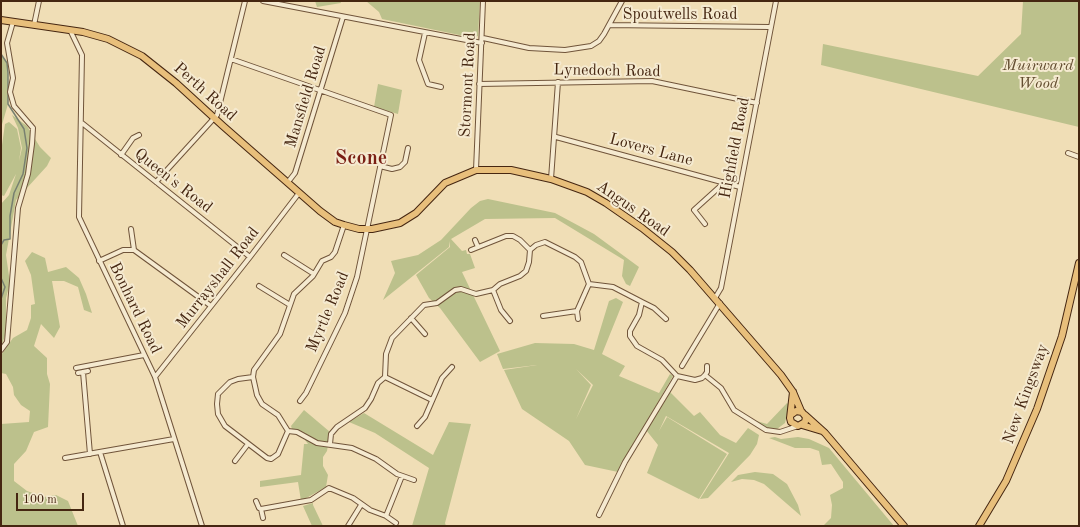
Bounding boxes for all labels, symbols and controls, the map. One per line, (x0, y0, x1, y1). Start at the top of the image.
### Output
street label: Spoutwells Road (622, 5, 738, 25)
street label: Stormont Road (456, 32, 480, 138)
street label: Mansfield Road (281, 44, 331, 150)
park label: Muirward Wood (1002, 56, 1074, 94)
street label: Perth Road (169, 59, 241, 125)
street label: Lynedoch Road (553, 60, 661, 82)
street label: Highfield Road (716, 96, 754, 200)
street label: Lovers Lane (607, 130, 695, 170)
street label: Queen's Road (130, 144, 216, 218)
district label: Scone (335, 147, 387, 171)
street label: Angus Road (593, 177, 673, 241)
street label: Murrayshall Road (172, 223, 264, 333)
street label: Bonhard Road (105, 259, 165, 357)
street label: Myrtle Road (302, 269, 354, 355)
street label: New Kingsway (999, 341, 1053, 447)
scale bar (18, 485, 86, 511)
text: 100 m (23, 494, 57, 506)

